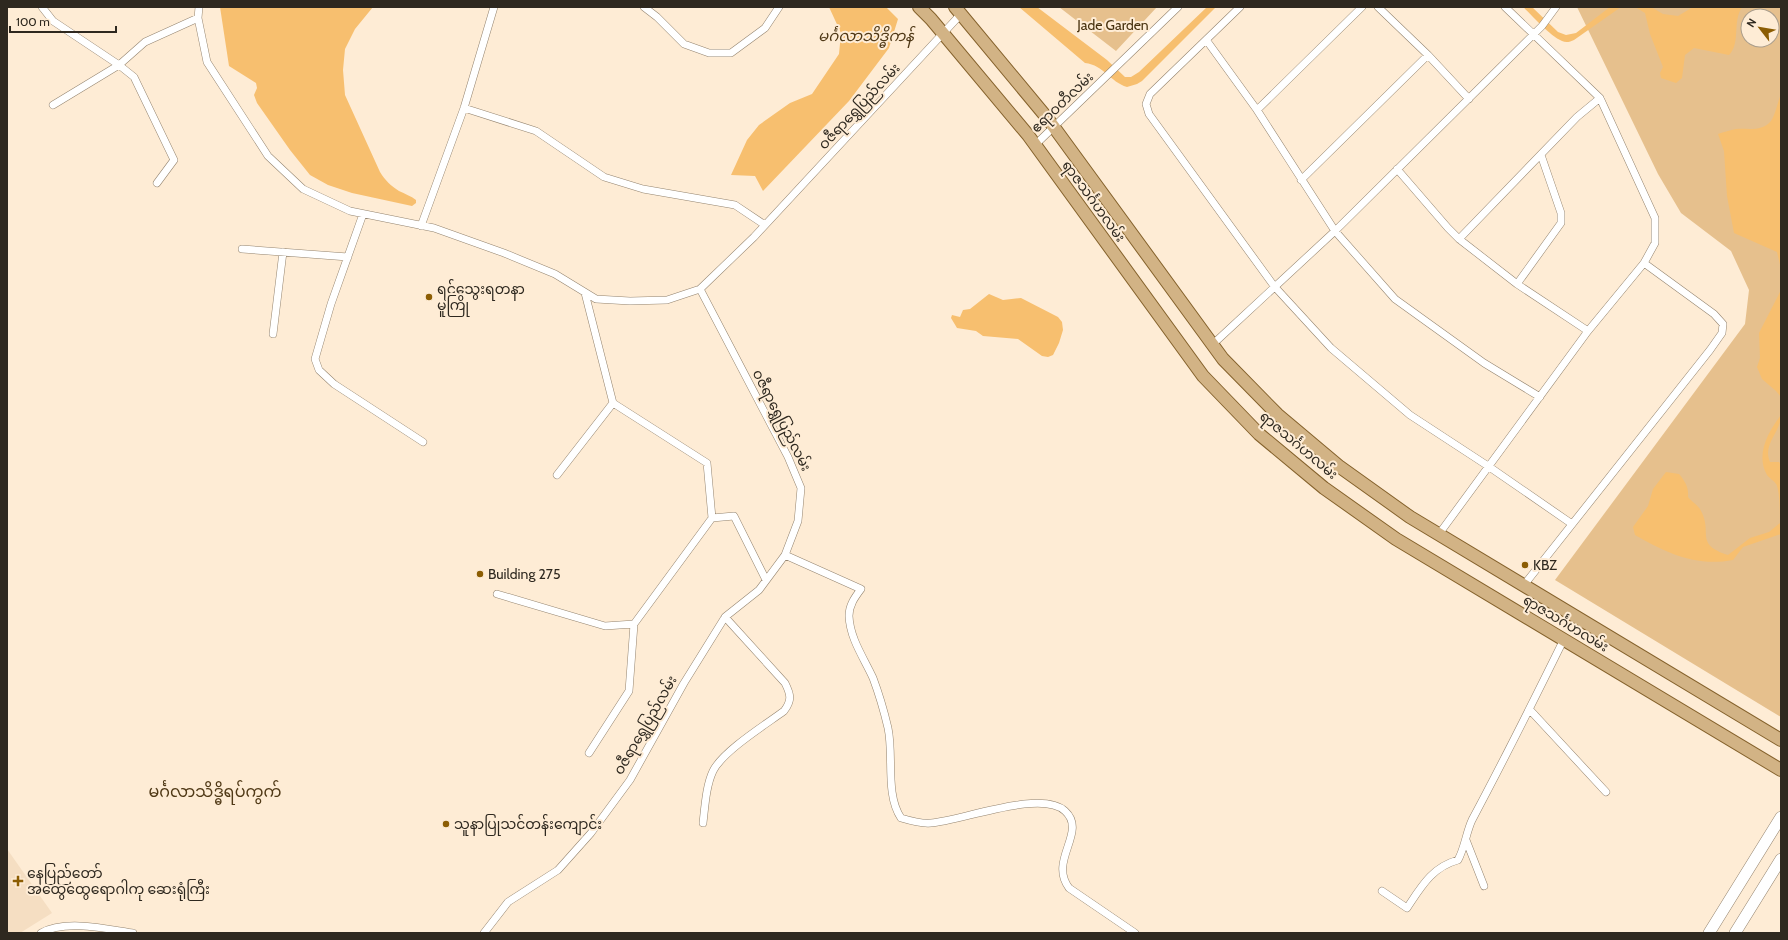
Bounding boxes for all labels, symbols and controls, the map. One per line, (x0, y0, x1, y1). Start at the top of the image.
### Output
scale bar (10, 8, 116, 34)
north arrow (1740, 8, 1780, 48)
text: 100 m (16, 14, 50, 29)
park label: Jade Garden (1076, 16, 1149, 34)
text: N (1743, 16, 1759, 30)
water label: မင်္ဂလာသိဒ္ဓိကန် (818, 25, 917, 49)
street label: ဝဇီရာရွှေပြည်လမ်း (814, 58, 906, 155)
street label: ဧရာဝတီလမ်း (1026, 67, 1099, 138)
street label: ရာဇသင်္ဂဟလမ်း (1056, 156, 1130, 247)
place label: ရင်သွေးရတနာ မူကြို (437, 279, 525, 317)
marker: ရင်သွေးရတနာ မူကြို (424, 292, 434, 302)
street label: ဝဇီရာရွှေပြည်လမ်း (746, 366, 816, 475)
street label: ရာဇသင်္ဂဟလမ်း (1254, 406, 1342, 485)
place label: KBZ (1533, 556, 1557, 574)
marker: KBZ (1520, 560, 1530, 570)
place label: Building 275 (488, 565, 560, 583)
marker: Building 275 (475, 569, 485, 579)
street label: ရာဇသင်္ဂဟလမ်း (1518, 590, 1613, 658)
street label: ဝဇီရာရွှေပြည်လမ်း (608, 672, 683, 779)
district label: မင်္ဂလာသိဒ္ဓိရပ်ကွက် (149, 780, 281, 805)
place label: သူနာပြုသင်တန်းကျောင်း (454, 814, 602, 836)
marker: သူနာပြုသင်တန်းကျောင်း (441, 819, 451, 829)
place label: နေပြည်တော် အထွေထွေရောဂါကု ဆေးရုံကြီး (27, 863, 210, 901)
marker: နေပြည်တော် အထွေထွေရောဂါကု ဆေးရုံကြီး (12, 875, 24, 887)

